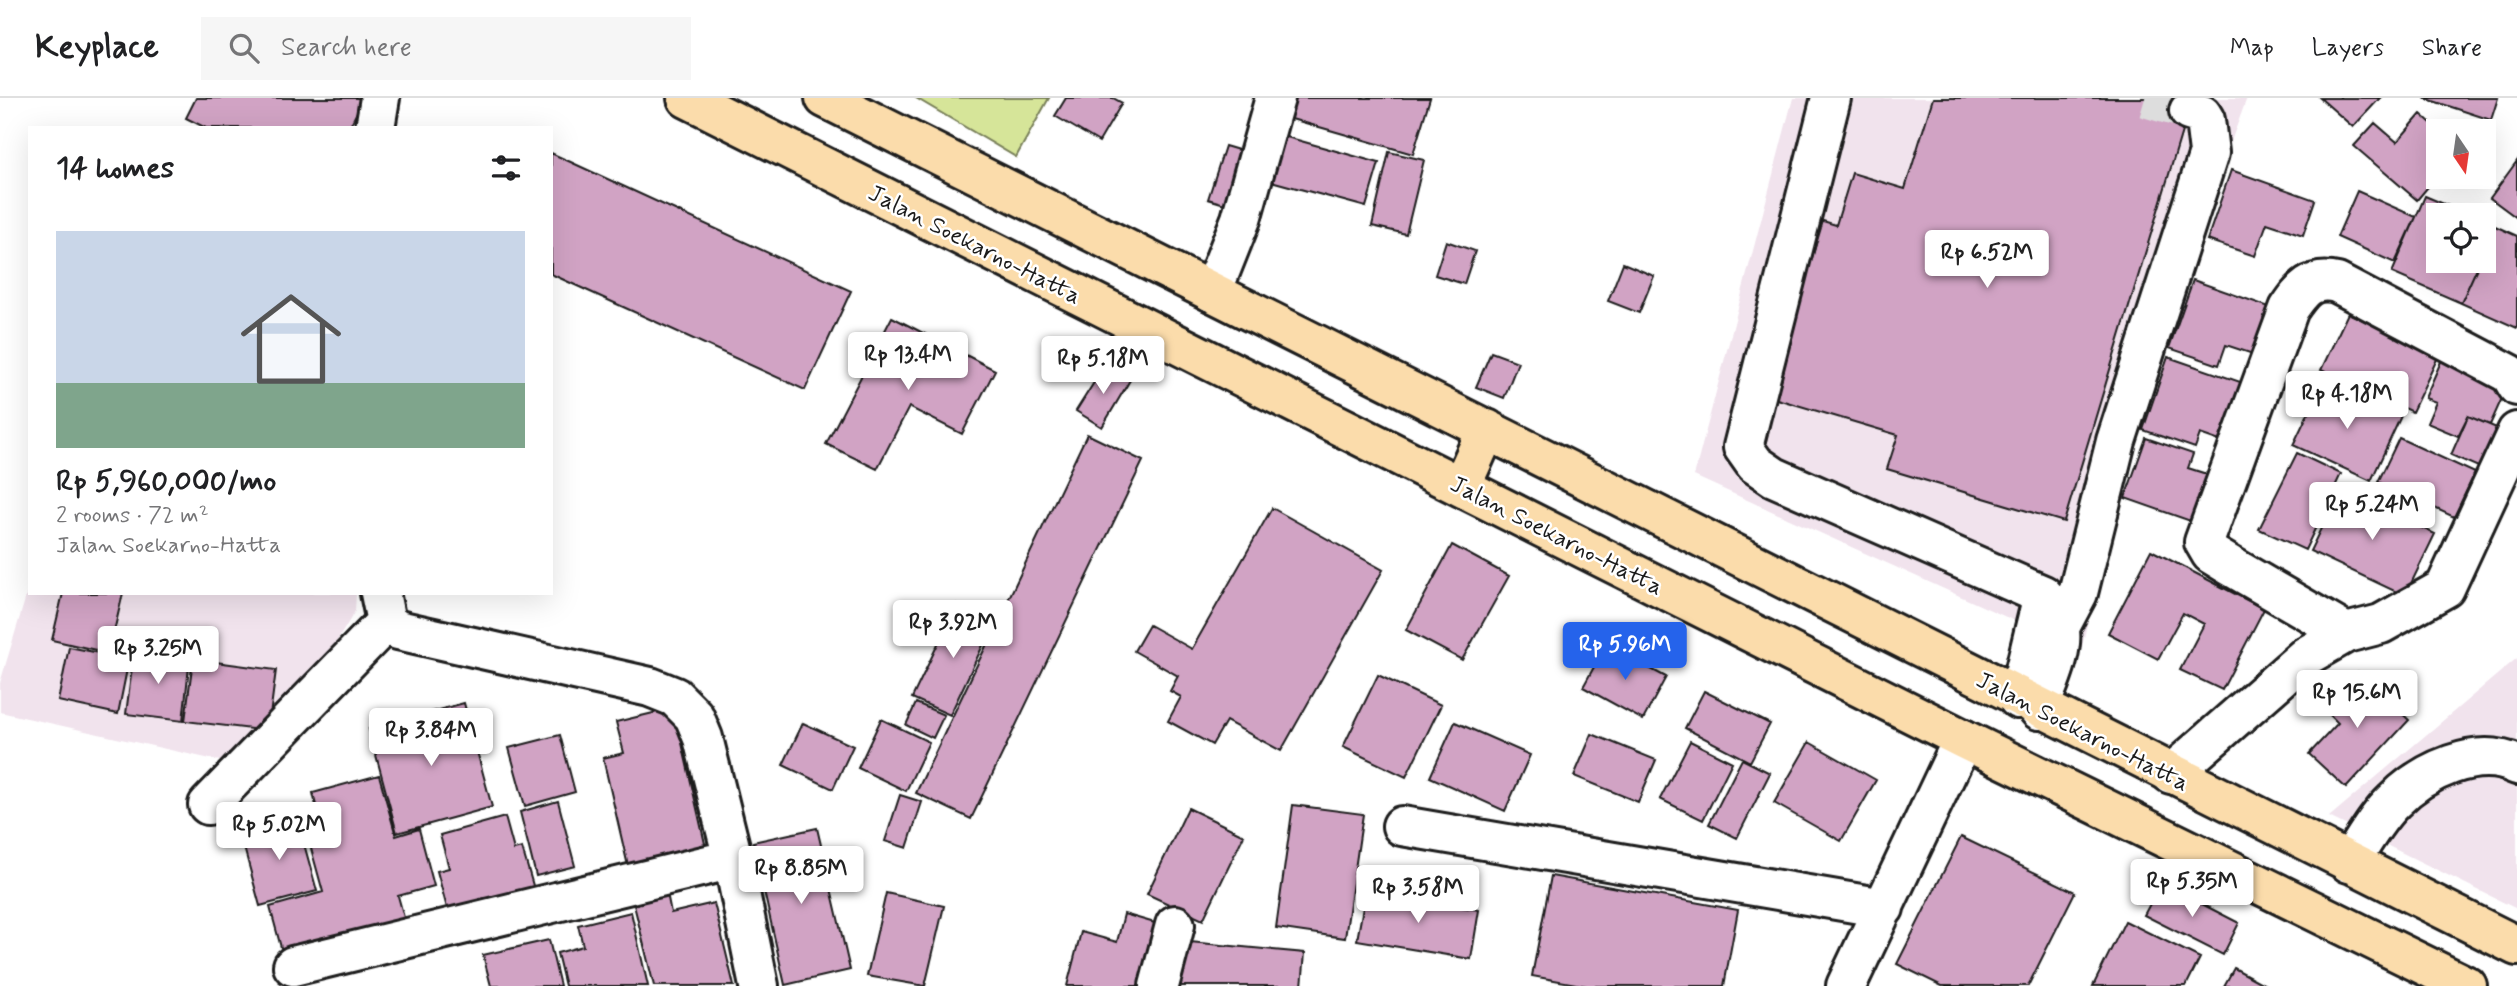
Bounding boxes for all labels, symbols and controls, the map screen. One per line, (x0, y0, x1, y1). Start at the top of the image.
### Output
search box (201, 17, 691, 80)
text: Keyplace (35, 26, 159, 70)
icon: search (225, 29, 263, 67)
text: Search here (281, 31, 412, 65)
text: Map (2230, 33, 2274, 64)
text: Layers (2312, 33, 2384, 64)
text: Share (2422, 33, 2482, 64)
north arrow (2426, 119, 2496, 189)
map controls (2426, 119, 2496, 273)
text: 14 homes (56, 149, 174, 188)
icon: filters (487, 149, 525, 187)
street label: Jalan Soekarno-Hatta (863, 178, 1086, 312)
button: locate (2426, 203, 2496, 273)
pin: Rp 6.52M (1915, 230, 2059, 290)
text: Rp 6.52M (1941, 238, 2033, 268)
icon: home (228, 276, 354, 402)
pin: Rp 13.4M (836, 332, 980, 392)
pin: Rp 5.18M (1031, 336, 1175, 396)
text: Rp 13.4M (864, 340, 952, 370)
text: Rp 5.18M (1057, 344, 1149, 374)
pin: Rp 4.18M (2275, 372, 2419, 431)
text: Rp 4.18M (2302, 379, 2392, 409)
text: Rp 5,960,000/mo (56, 462, 276, 501)
street label: Jalan Soekarno-Hatta (1445, 469, 1668, 603)
pin: Rp 5.24M (2300, 482, 2444, 542)
text: Rp 5.24M (2325, 490, 2419, 520)
text: 2 rooms · 72 m² (56, 501, 209, 531)
text: Jalan Soekarno-Hatta (56, 531, 281, 561)
pin: Rp 3.92M (881, 601, 1025, 660)
text: Rp 3.92M (909, 608, 997, 638)
pin: Rp 5.96M (1553, 622, 1697, 682)
pin: Rp 3.25M (86, 626, 230, 686)
text: Rp 5.96M (1579, 630, 1671, 660)
text: Rp 3.25M (114, 634, 202, 664)
street label: Jalan Soekarno-Hatta (1971, 665, 2194, 799)
pin: Rp 15.6M (2285, 670, 2429, 730)
text: Rp 15.6M (2313, 678, 2401, 708)
pin: Rp 3.84M (359, 708, 503, 768)
text: Rp 3.84M (385, 716, 477, 746)
pin: Rp 5.02M (207, 802, 351, 862)
text: Rp 5.02M (232, 810, 326, 840)
pin: Rp 8.85M (729, 846, 873, 906)
text: Rp 8.85M (755, 854, 847, 884)
pin: Rp 5.35M (2120, 860, 2264, 919)
pin: Rp 3.58M (1346, 866, 1490, 925)
text: Rp 5.35M (2146, 867, 2238, 897)
text: Rp 3.58M (1372, 873, 1464, 903)

